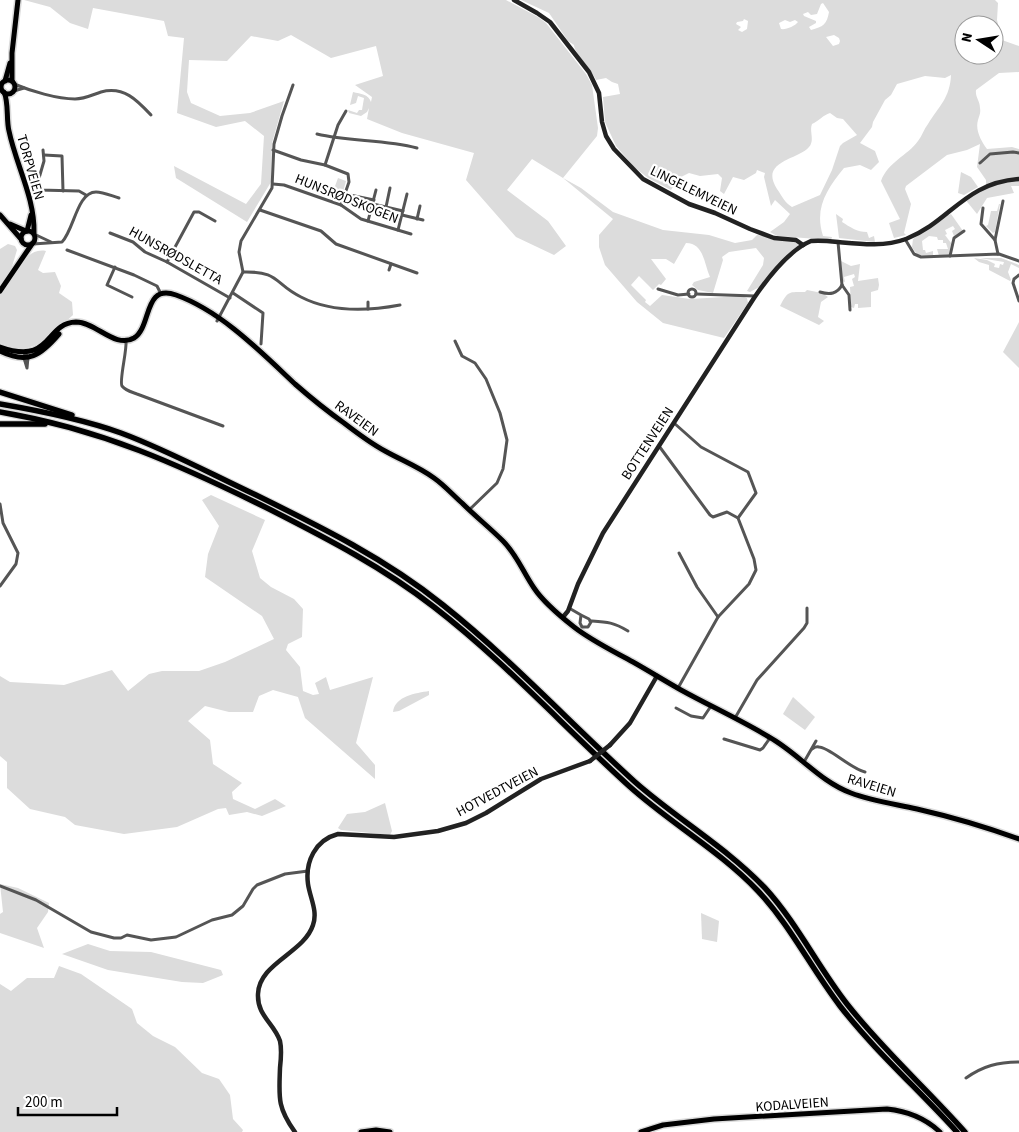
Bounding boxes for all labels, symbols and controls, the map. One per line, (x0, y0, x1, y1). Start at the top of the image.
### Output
north arrow (954, 15, 1004, 65)
text: N (957, 31, 978, 44)
street label: TORPVEIEN (11, 132, 49, 202)
street label: LINGELEMVEIEN (647, 161, 740, 221)
street label: HUNSRØDSKOGEN (292, 169, 401, 229)
street label: HUNSRØDSLETTA (125, 222, 226, 290)
street label: RAVEIEN (330, 396, 383, 442)
street label: BOTTENVEIEN (617, 403, 679, 484)
street label: HOTVEDTVEIEN (453, 762, 542, 822)
street label: RAVEIEN (845, 769, 899, 803)
scale bar (18, 1084, 116, 1116)
text: 200 m (25, 1092, 63, 1113)
street label: KODALVEIEN (755, 1092, 829, 1118)

